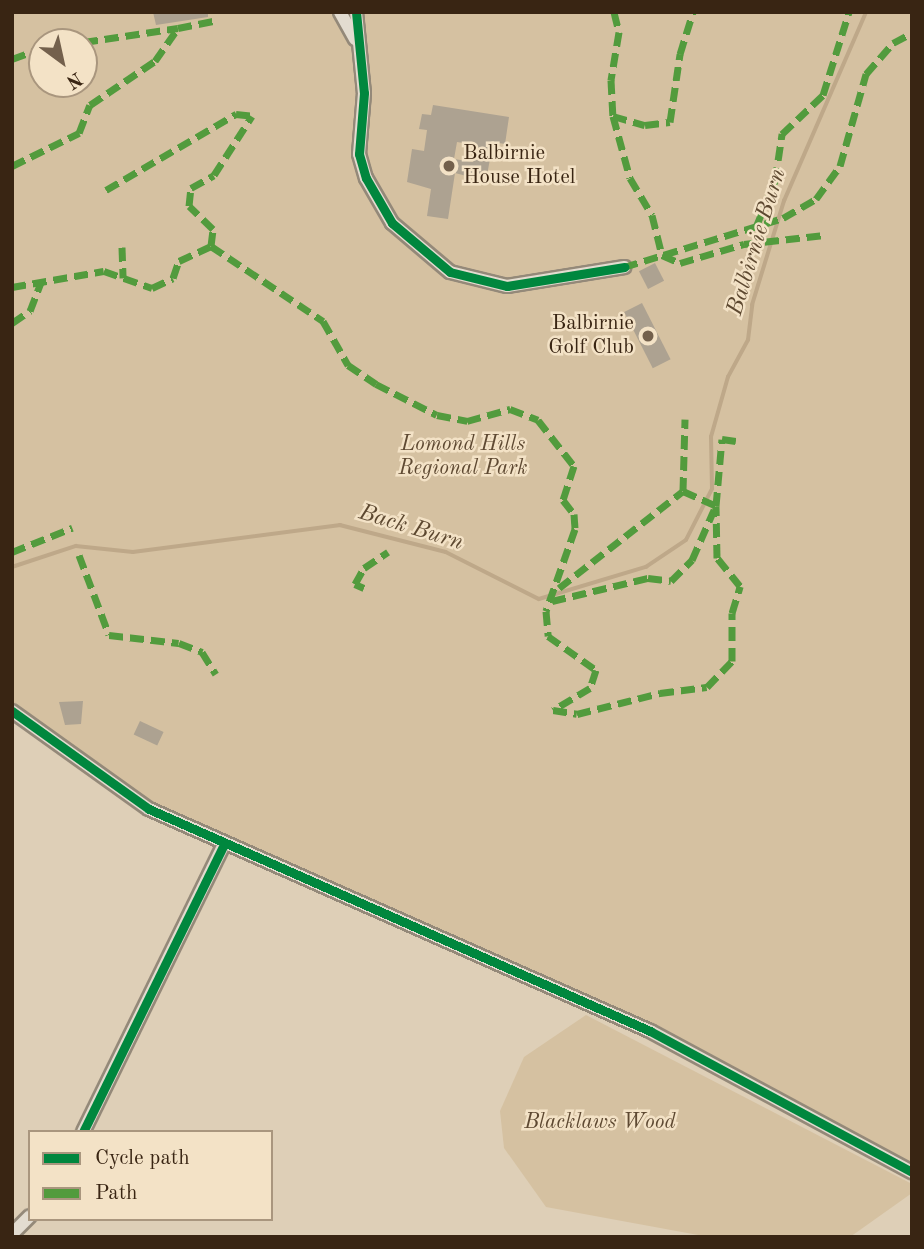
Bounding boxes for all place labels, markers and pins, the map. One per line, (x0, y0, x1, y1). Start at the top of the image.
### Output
place label: Balbirnie House Hotel (463, 141, 575, 191)
marker: Balbirnie House Hotel (441, 158, 457, 174)
place label: Balbirnie Golf Club (548, 311, 634, 361)
marker: Balbirnie Golf Club (640, 328, 656, 344)

